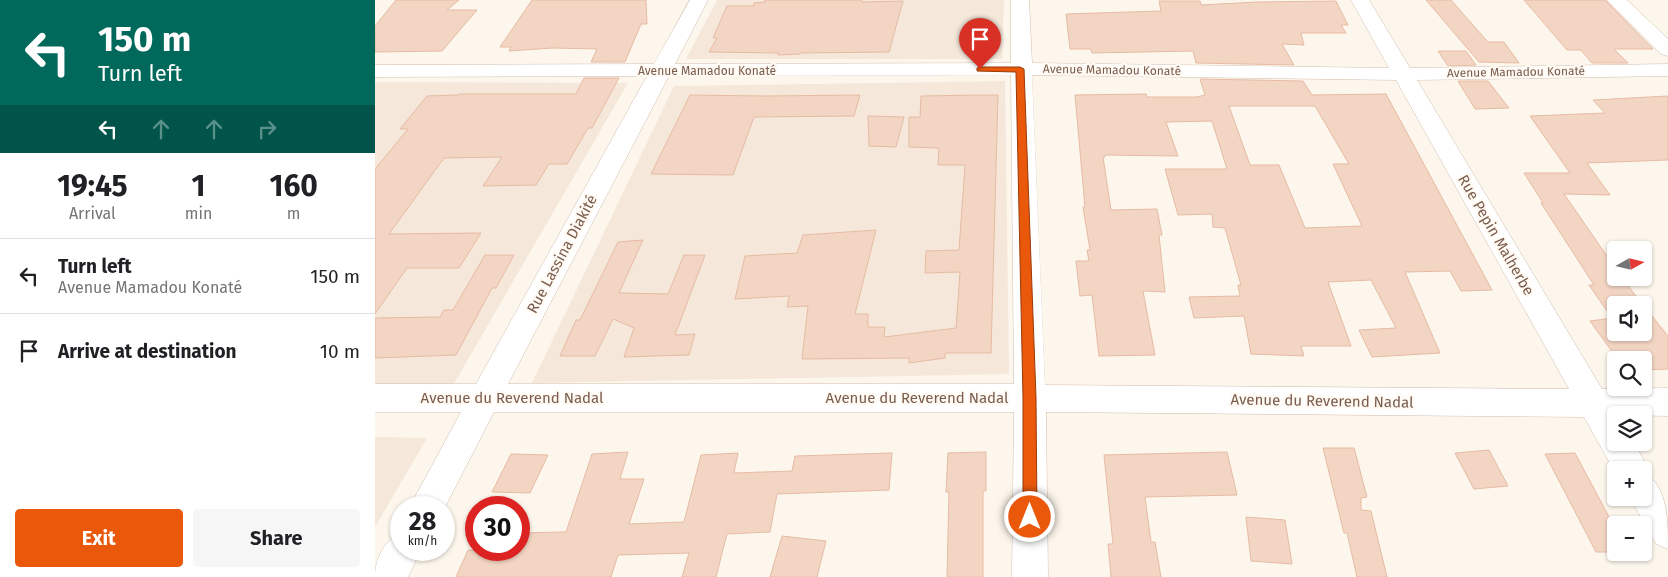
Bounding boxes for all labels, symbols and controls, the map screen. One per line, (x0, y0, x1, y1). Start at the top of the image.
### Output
text: 150 m (98, 18, 191, 60)
pin (959, 18, 1001, 69)
icon: left (15, 20, 80, 85)
icon: arrive (966, 25, 994, 53)
text: Turn left (98, 60, 182, 87)
street label: Avenue Mamadou Konaté (1043, 62, 1181, 78)
street label: Avenue Mamadou Konaté (638, 64, 776, 78)
street label: Avenue Mamadou Konaté (1447, 64, 1585, 80)
icon: left (94, 115, 122, 143)
icon: ahead (147, 115, 175, 143)
icon: ahead (200, 115, 228, 143)
icon: right (253, 115, 281, 143)
text: 19:45 (57, 168, 128, 204)
text: 1 (192, 168, 206, 204)
text: 160 (269, 168, 318, 204)
street label: Rue Pepin Malherbe (1454, 172, 1538, 298)
street label: Rue Lassina Diakité (523, 192, 601, 316)
text: Arrival (69, 204, 116, 223)
text: min (185, 204, 212, 223)
text: m (287, 204, 301, 223)
north arrow (1607, 241, 1653, 286)
map controls (1607, 241, 1652, 561)
text: Turn left (58, 255, 132, 278)
icon: left (15, 262, 43, 290)
text: 150 m (310, 265, 360, 288)
text: Avenue Mamadou Konaté (58, 278, 242, 297)
button: sound (1607, 296, 1652, 341)
icon: arrive (15, 337, 43, 365)
text: Arrive at destination (58, 340, 237, 363)
text: 10 m (320, 340, 360, 363)
button: search (1607, 351, 1652, 396)
street label: Avenue du Reverend Nadal (421, 389, 604, 407)
street label: Avenue du Reverend Nadal (826, 389, 1009, 407)
street label: Avenue du Reverend Nadal (1230, 390, 1414, 412)
button: layers (1607, 406, 1652, 451)
button: + (1607, 461, 1652, 506)
position arrow (1003, 490, 1055, 542)
speed limit sign: 30 (465, 496, 530, 561)
text: 28 (409, 507, 436, 537)
button: Exit (15, 509, 183, 567)
button: Share (193, 509, 360, 567)
button: − (1607, 516, 1652, 561)
text: km/h (408, 534, 437, 548)

